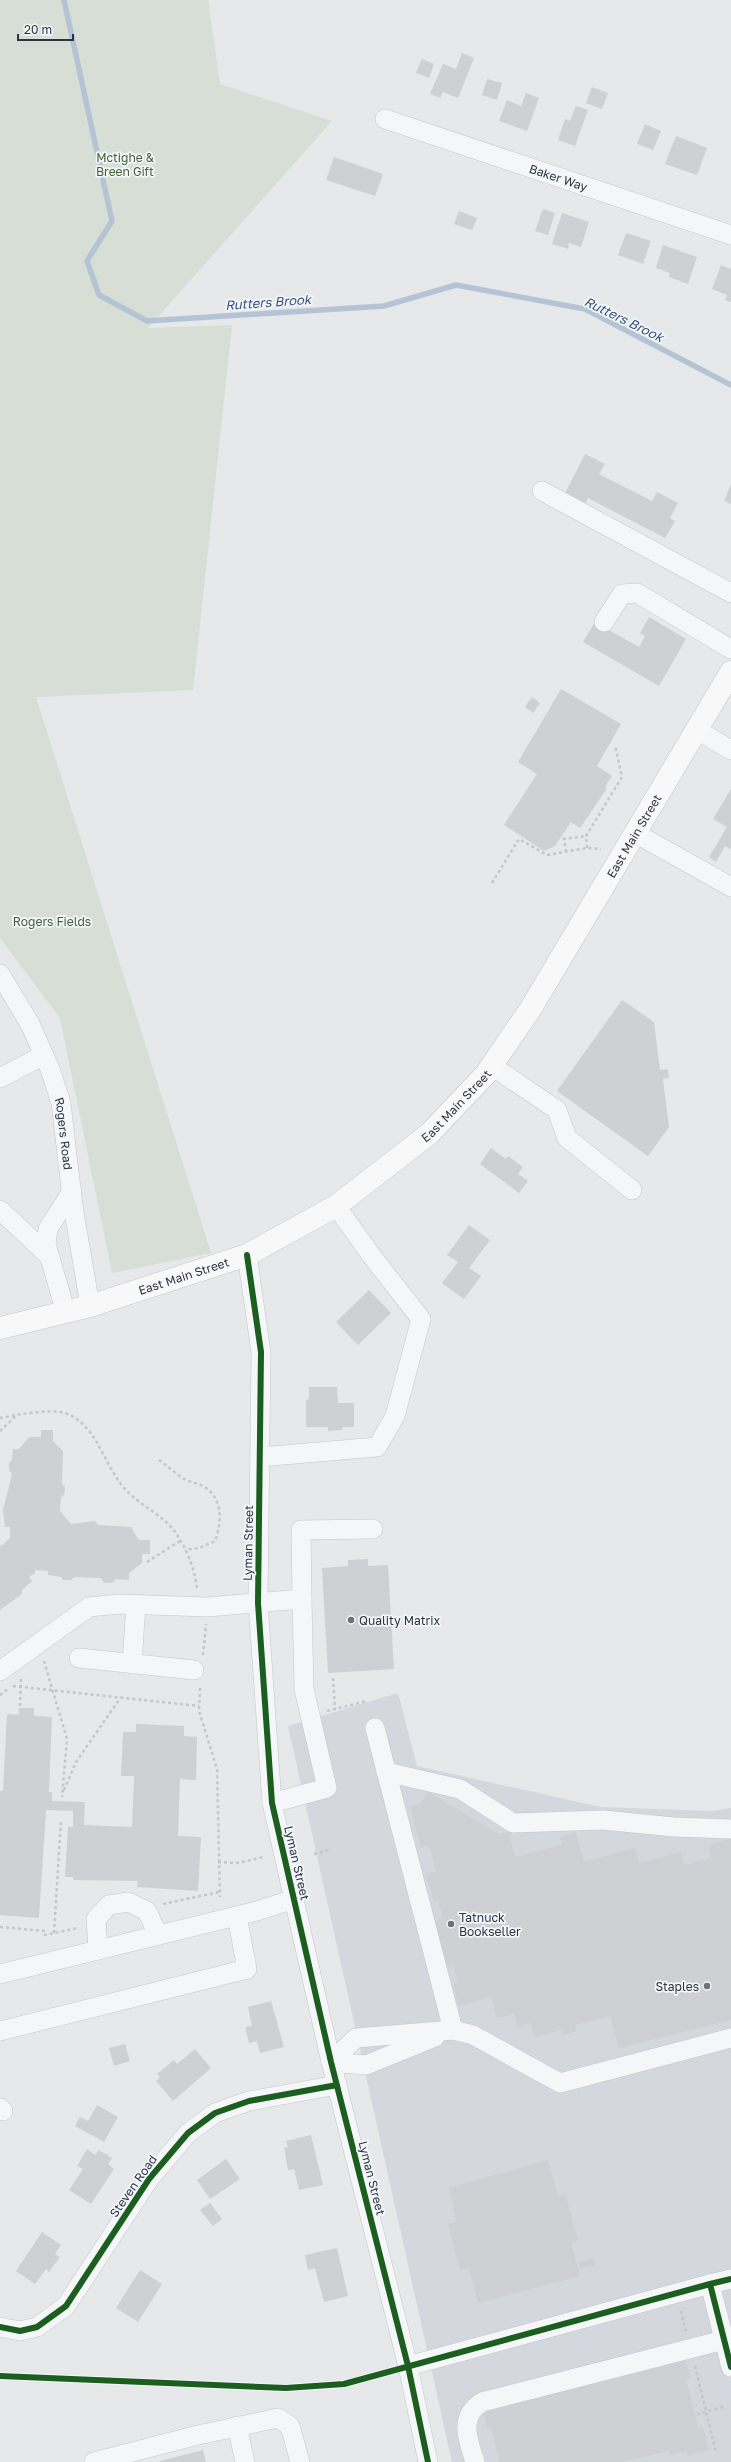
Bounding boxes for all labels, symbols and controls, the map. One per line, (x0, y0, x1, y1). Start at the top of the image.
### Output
scale bar (18, 16, 73, 42)
text: 20 m (24, 22, 52, 37)
park label: Mctighe & Breen Gift (96, 150, 154, 179)
street label: Baker Way (528, 160, 590, 194)
water label: Rutters Brook (225, 291, 313, 313)
water label: Rutters Brook (582, 293, 668, 346)
street label: East Main Street (603, 791, 664, 880)
park label: Rogers Fields (13, 914, 91, 929)
street label: East Main Street (418, 1067, 494, 1145)
street label: Rogers Road (52, 1095, 76, 1171)
street label: East Main Street (136, 1254, 231, 1297)
street label: Lyman Street (240, 1505, 256, 1581)
place label: Quality Matrix (359, 1613, 440, 1628)
marker: Quality Matrix (346, 1615, 356, 1625)
street label: Lyman Street (281, 1824, 313, 1902)
place label: Tatnuck Bookseller (459, 1910, 521, 1939)
marker: Tatnuck Bookseller (446, 1919, 456, 1929)
place label: Staples (656, 1979, 699, 1994)
marker: Staples (702, 1981, 712, 1991)
street label: Lyman Street (356, 2139, 389, 2217)
street label: Steven Road (106, 2152, 160, 2220)

